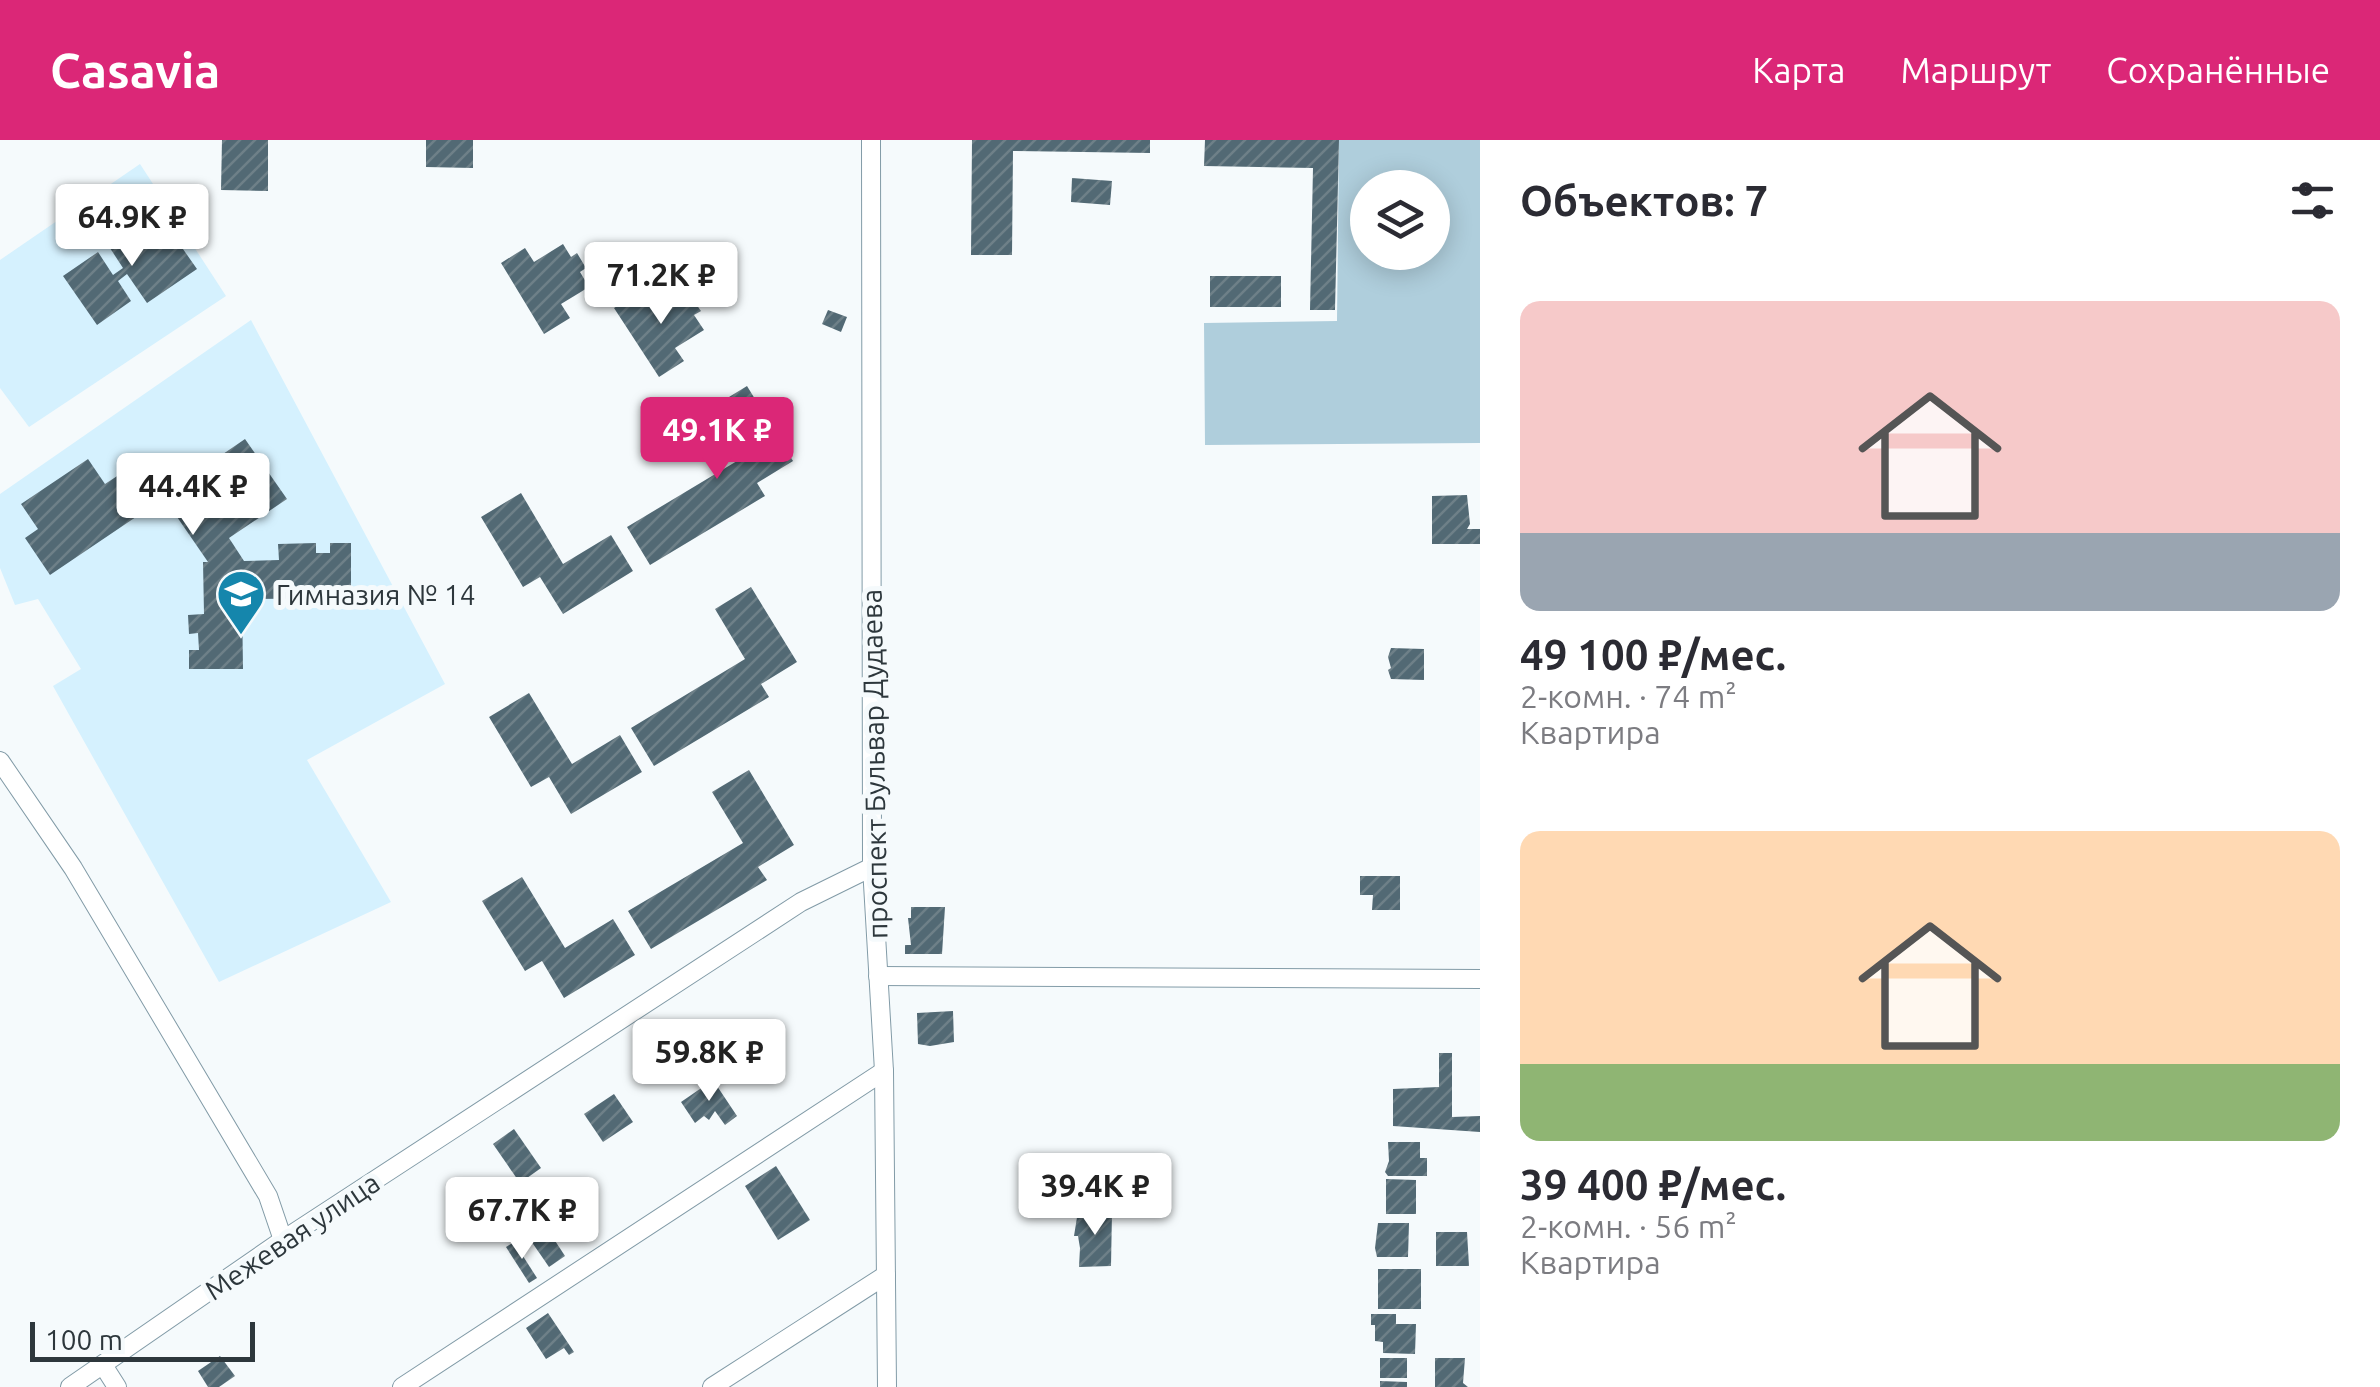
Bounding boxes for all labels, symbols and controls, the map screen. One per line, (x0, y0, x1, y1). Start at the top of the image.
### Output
text: Casavia (50, 43, 220, 97)
text: Карта (1752, 50, 1845, 90)
text: Маршрут (1900, 50, 2051, 90)
text: Сохранённые (2106, 50, 2330, 90)
map controls (1350, 170, 1450, 270)
button: layers (1350, 170, 1450, 270)
icon: filters (2285, 173, 2340, 228)
text: Объектов: 7 (1520, 177, 1768, 224)
pin: 64.9K ₽ (40, 184, 224, 269)
text: 64.9K ₽ (78, 198, 186, 234)
pin: 71.2K ₽ (569, 242, 753, 327)
text: 71.2K ₽ (607, 256, 715, 292)
icon: home (1840, 366, 2020, 546)
pin: 49.1K ₽ (625, 397, 809, 482)
text: 49.1K ₽ (663, 411, 771, 447)
pin: 44.4K ₽ (101, 453, 285, 538)
text: 44.4K ₽ (139, 467, 247, 503)
school or university icon: Гимназия № 14 (215, 568, 267, 636)
place label: Гимназия № 14 (276, 579, 476, 610)
street label: проспект Бульвар Дудаева (855, 589, 893, 939)
text: 49 100 ₽/мес. (1520, 631, 1786, 678)
text: 2-комн. · 74 m² (1520, 678, 1737, 714)
text: Квартира (1520, 714, 1661, 750)
icon: home (1840, 896, 2020, 1076)
pin: 59.8K ₽ (617, 1019, 801, 1104)
text: 59.8K ₽ (655, 1033, 763, 1069)
pin: 39.4K ₽ (1003, 1153, 1187, 1238)
text: 39 400 ₽/мес. (1520, 1161, 1786, 1208)
street label: Межевая улица (199, 1166, 385, 1306)
text: 39.4K ₽ (1041, 1167, 1149, 1203)
pin: 67.7K ₽ (430, 1177, 614, 1262)
text: 67.7K ₽ (468, 1191, 576, 1227)
text: 2-комн. · 56 m² (1520, 1208, 1737, 1244)
text: Квартира (1520, 1244, 1661, 1280)
scale bar (30, 1317, 255, 1362)
text: 100 m (45, 1324, 123, 1355)

